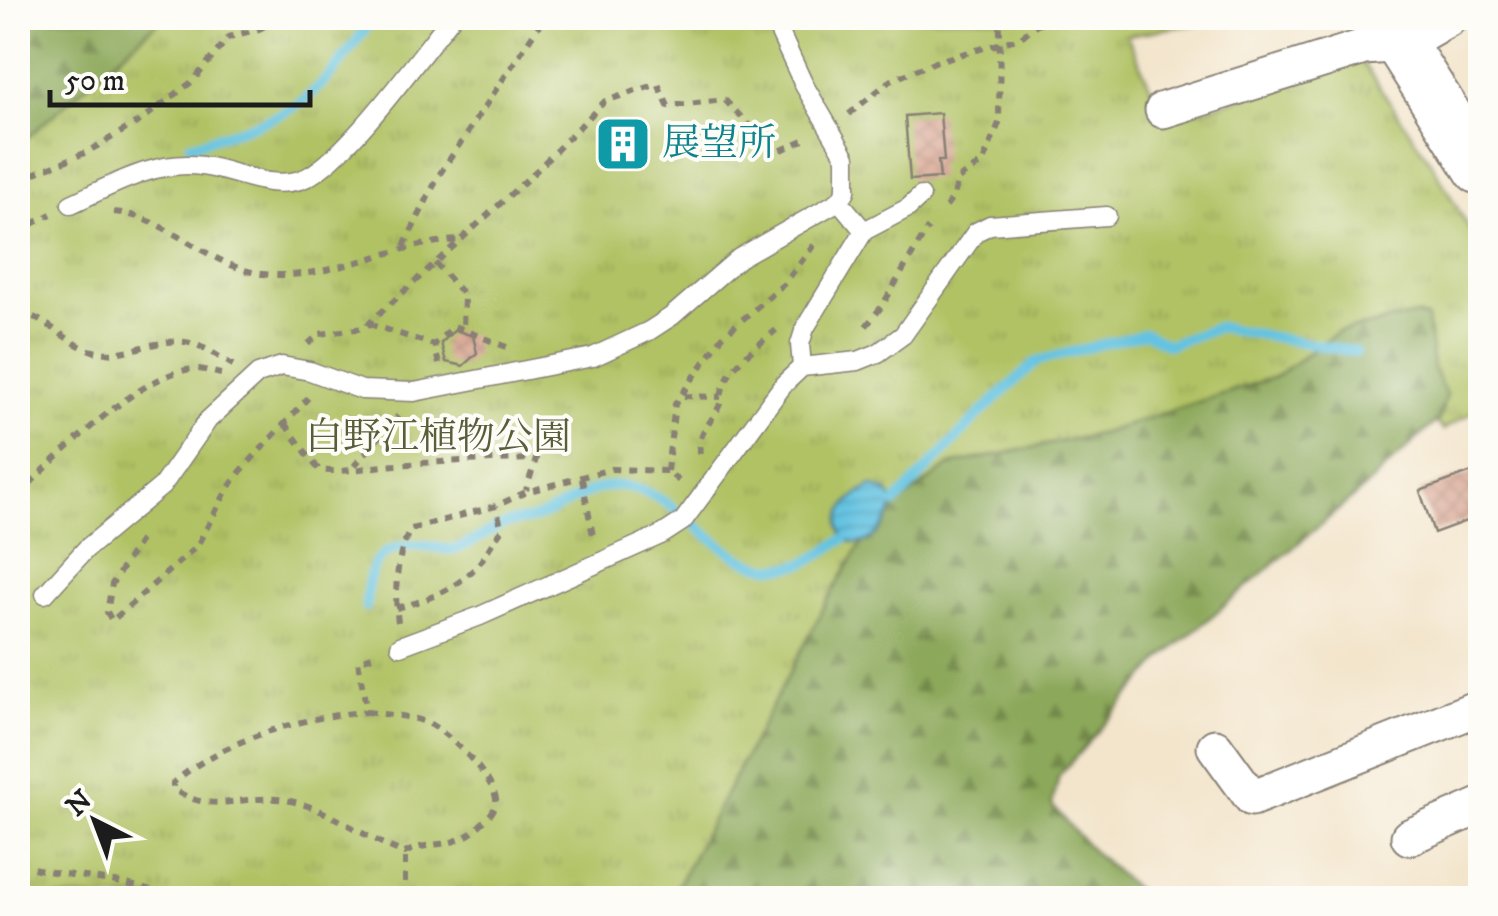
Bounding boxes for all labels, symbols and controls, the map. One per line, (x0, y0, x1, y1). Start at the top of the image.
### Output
scale bar (50, 45, 310, 107)
text: 50 m (65, 63, 125, 100)
building icon: 展望所 (593, 114, 653, 174)
place label: 展望所 (662, 120, 776, 168)
park label: 白野江植物公園 (305, 414, 571, 462)
north arrow (45, 771, 145, 871)
text: N (59, 783, 100, 824)

